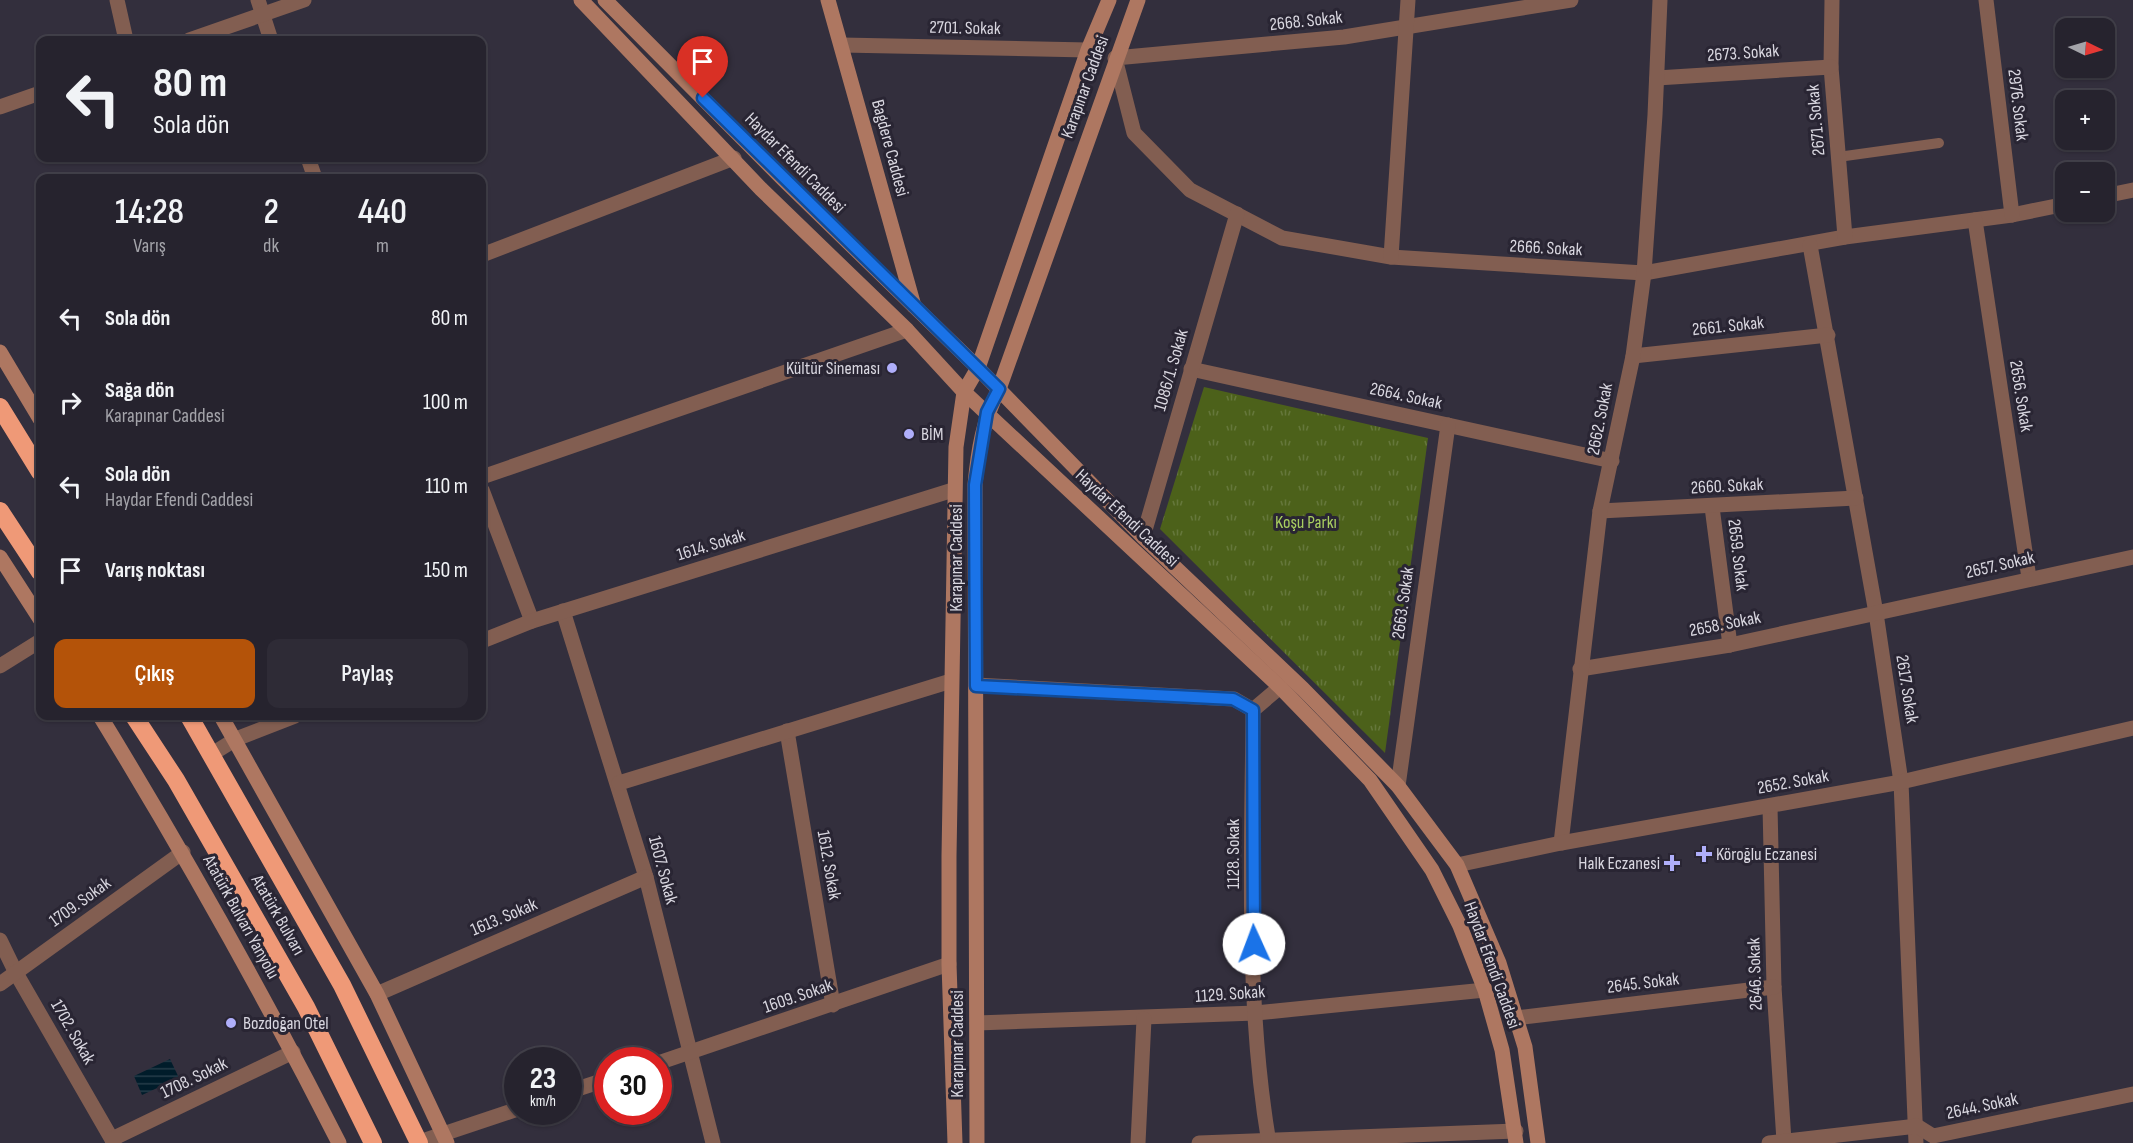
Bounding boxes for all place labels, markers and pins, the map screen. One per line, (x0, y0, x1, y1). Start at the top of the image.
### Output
pin (677, 36, 728, 98)
place label: Kültür Sineması (786, 358, 880, 379)
marker: Kültür Sineması (885, 361, 899, 375)
place label: BİM (921, 424, 943, 445)
marker: BİM (902, 427, 916, 441)
place label: Köroğlu Eczanesi (1716, 844, 1817, 865)
marker: Köroğlu Eczanesi (1697, 847, 1711, 861)
place label: Halk Eczanesi (1578, 853, 1660, 874)
marker: Halk Eczanesi (1665, 856, 1679, 870)
place label: Bozdoğan Otel (243, 1013, 329, 1034)
marker: Bozdoğan Otel (224, 1016, 238, 1030)

